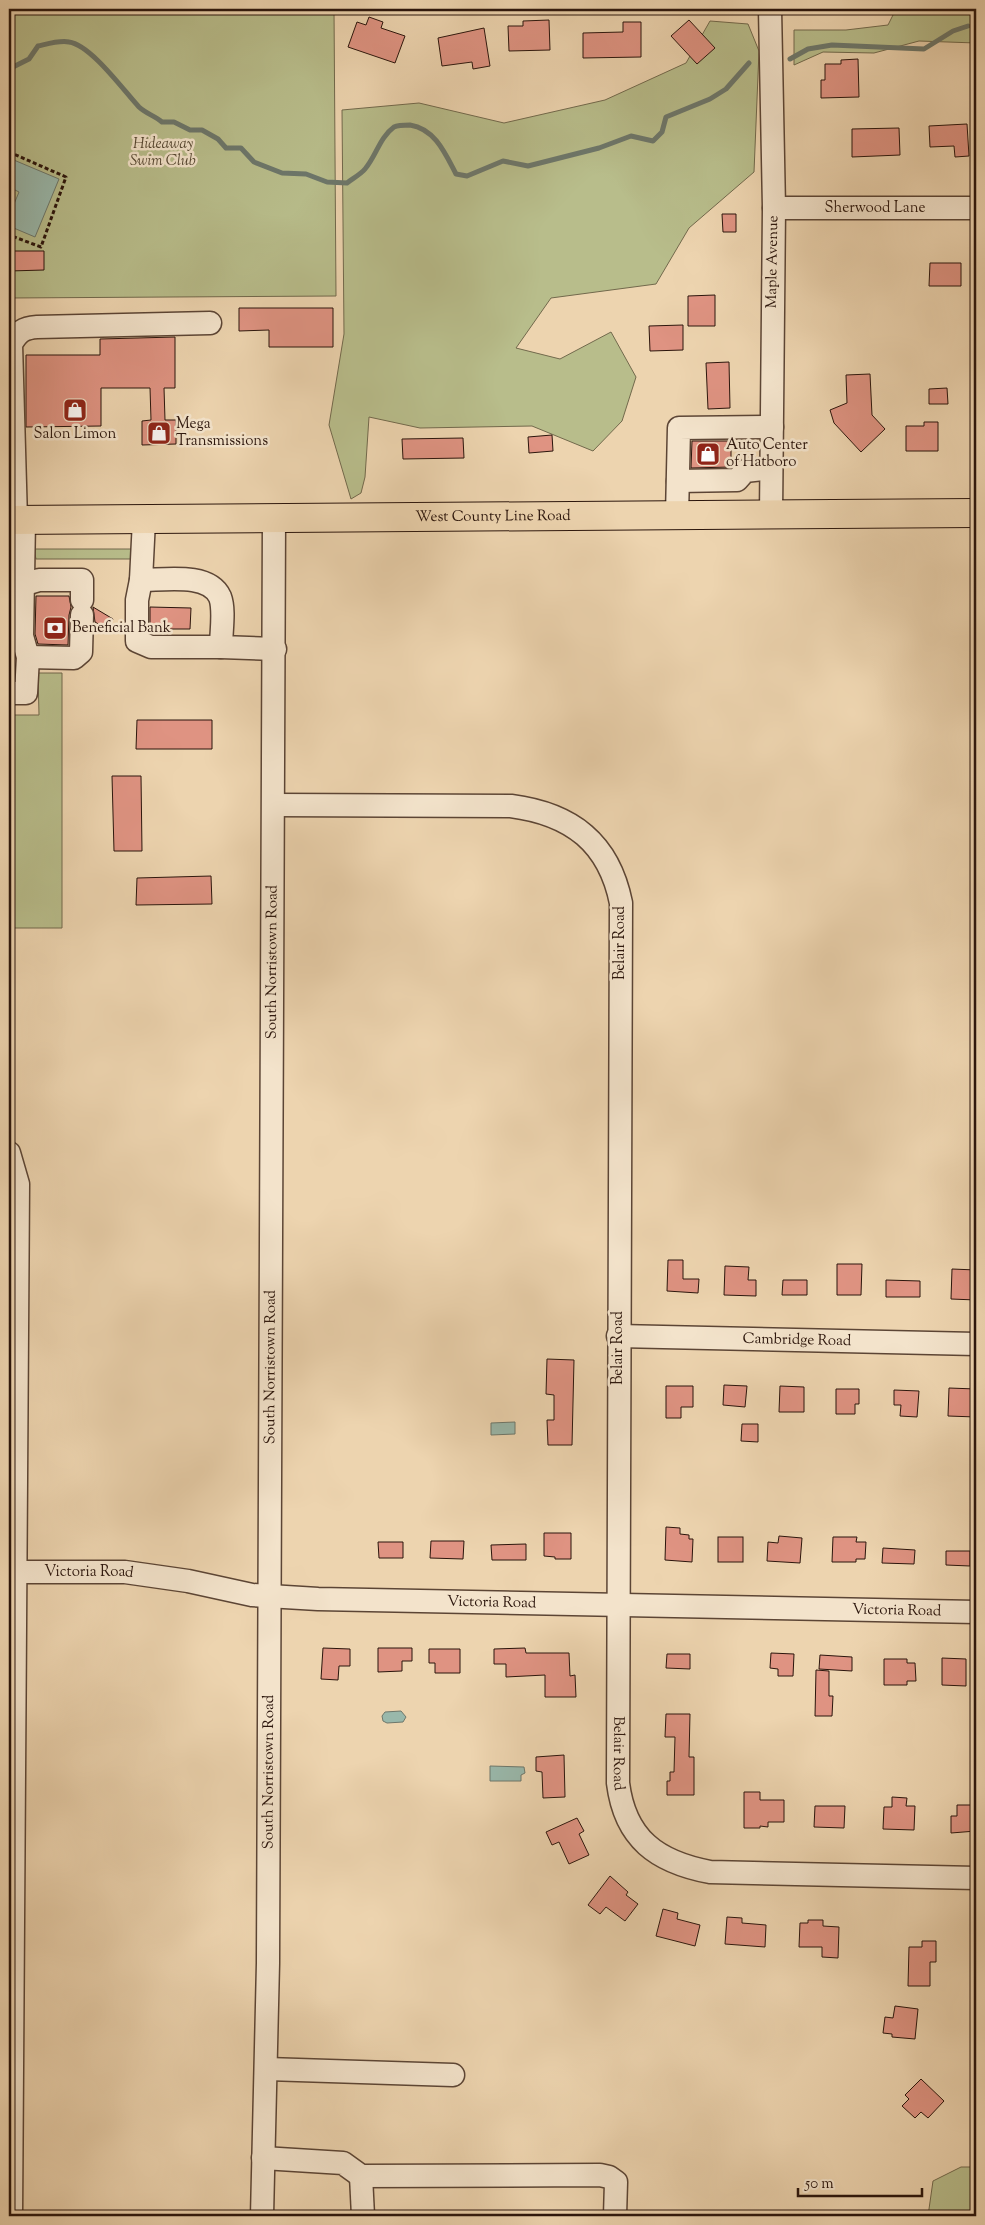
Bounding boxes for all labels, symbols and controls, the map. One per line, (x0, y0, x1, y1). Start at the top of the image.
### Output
park label: Hideaway Swim Club (130, 134, 196, 172)
street label: Sherwood Lane (825, 198, 925, 219)
street label: Maple Avenue (762, 215, 784, 309)
shop icon: Salon Limon (62, 397, 88, 423)
place label: Mega Transmissions (176, 414, 268, 452)
shop icon: Mega Transmissions (146, 420, 172, 446)
place label: Salon Limon (34, 424, 117, 445)
place label: Auto Center of Hatboro (726, 435, 808, 473)
shop icon: Auto Center of Hatboro (695, 441, 721, 467)
street label: West County Line Road (415, 505, 571, 528)
bank icon: Beneficial Bank (42, 615, 68, 641)
place label: Beneficial Bank (72, 618, 171, 639)
street label: South Norristown Road (261, 884, 283, 1039)
street label: Belair Road (610, 905, 631, 980)
street label: South Norristown Road (260, 1289, 281, 1444)
street label: Belair Road (608, 1310, 629, 1385)
street label: Cambridge Road (742, 1328, 852, 1352)
street label: Victoria Road (44, 1562, 136, 1584)
street label: Victoria Road (447, 1591, 537, 1614)
street label: Victoria Road (852, 1599, 942, 1622)
street label: South Norristown Road (258, 1694, 280, 1849)
street label: Belair Road (607, 1716, 630, 1793)
scale bar (798, 2165, 921, 2197)
text: 50 m (804, 2174, 834, 2195)

